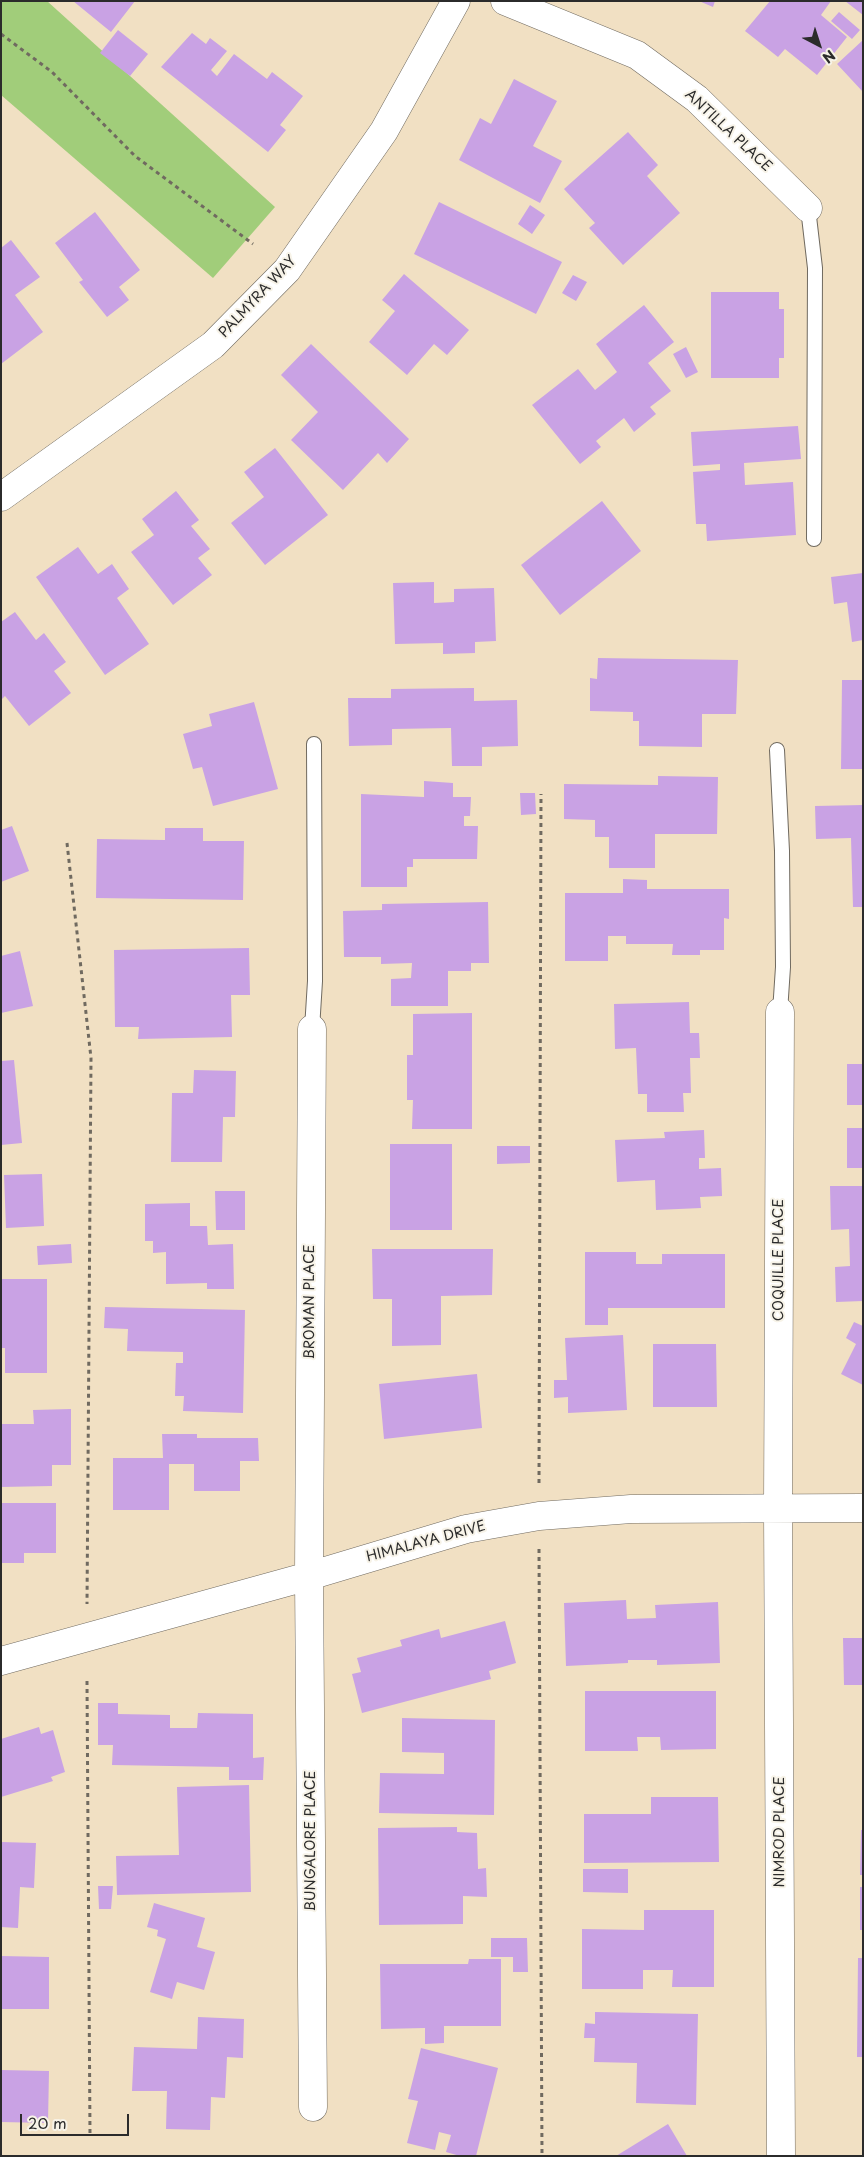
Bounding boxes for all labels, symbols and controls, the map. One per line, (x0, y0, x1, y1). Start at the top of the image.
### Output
north arrow (794, 20, 844, 70)
text: N (818, 45, 840, 68)
street label: ANTILLA PLACE (681, 86, 775, 176)
street label: PALMYRA WAY (216, 253, 300, 341)
street label: COQUILLE PLACE (771, 1199, 787, 1321)
street label: BROMAN PLACE (302, 1244, 318, 1360)
street label: HIMALAYA DRIVE (365, 1518, 487, 1566)
street label: BUNGALORE PLACE (303, 1771, 319, 1911)
street label: NIMROD PLACE (772, 1777, 788, 1887)
scale bar (22, 2104, 131, 2136)
text: 20 m (28, 2111, 67, 2134)

